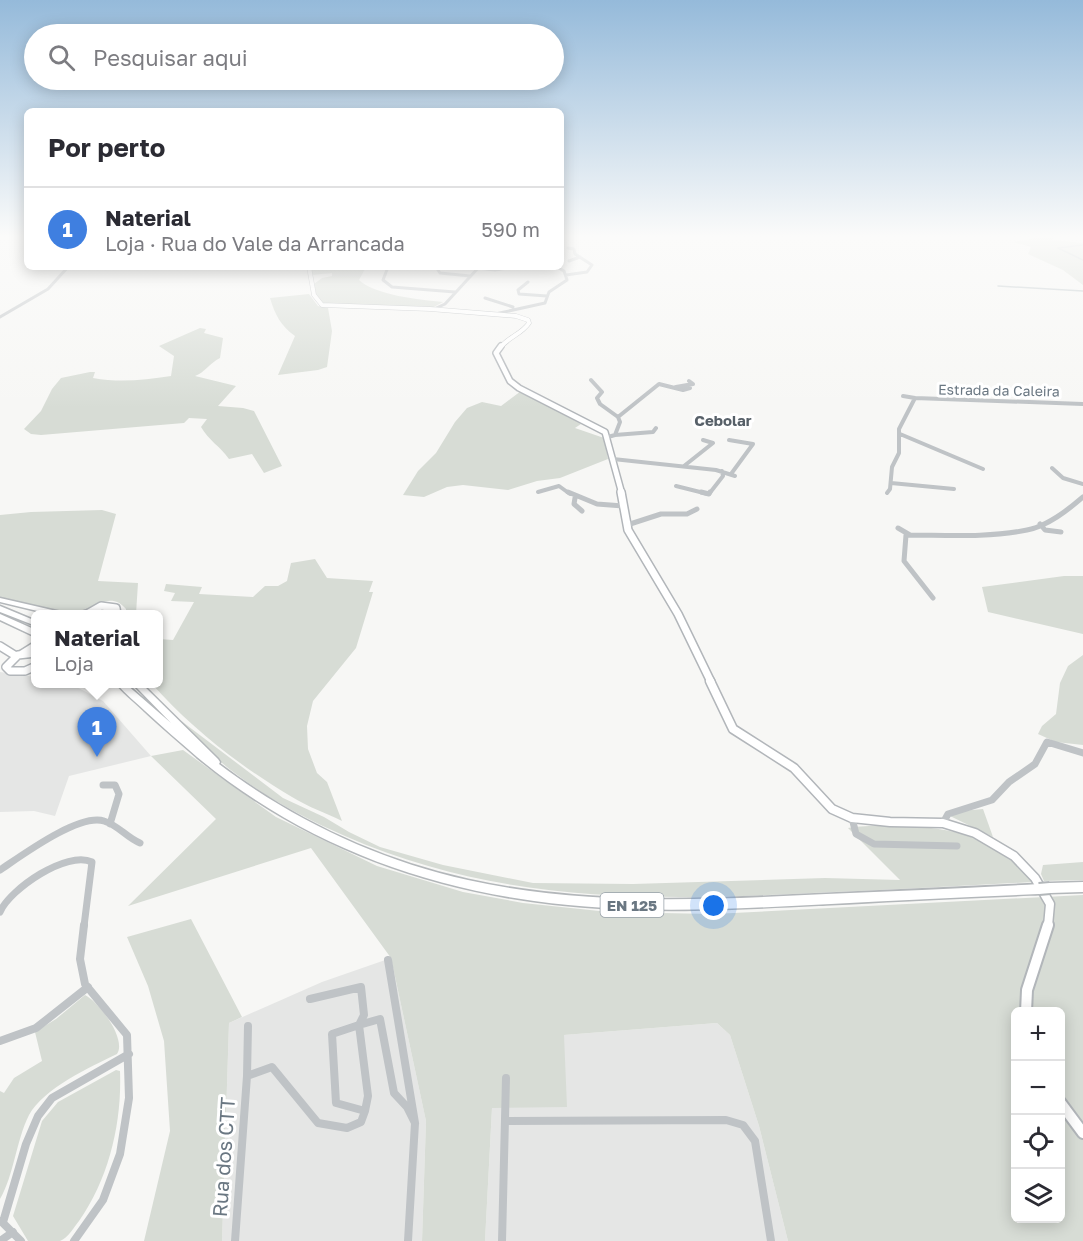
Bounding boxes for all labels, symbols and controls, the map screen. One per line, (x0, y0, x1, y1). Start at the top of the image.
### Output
search box (24, 24, 564, 90)
icon: search (45, 41, 78, 74)
text: Pesquisar aqui (93, 44, 248, 71)
text: Por perto (48, 132, 165, 163)
text: Naterial (105, 204, 191, 231)
text: 1 (62, 217, 73, 241)
text: 590 m (481, 217, 540, 241)
text: Loja · Rua do Vale da Arrancada (105, 231, 405, 255)
street label: Estrada da Caleira (938, 380, 1060, 400)
district label: Cebolar (694, 411, 752, 429)
popup (31, 610, 163, 688)
text: Naterial (54, 624, 140, 651)
text: Loja (54, 651, 94, 675)
pin: 1 (78, 708, 116, 757)
your location (699, 891, 728, 920)
road number: EN 125 (600, 893, 664, 917)
map controls (1011, 1007, 1065, 1223)
button: + (1011, 1007, 1065, 1061)
button: − (1011, 1061, 1065, 1115)
street label: Rua dos CTT (207, 1096, 239, 1218)
button: locate (1011, 1115, 1065, 1169)
button: layers (1011, 1169, 1065, 1223)

